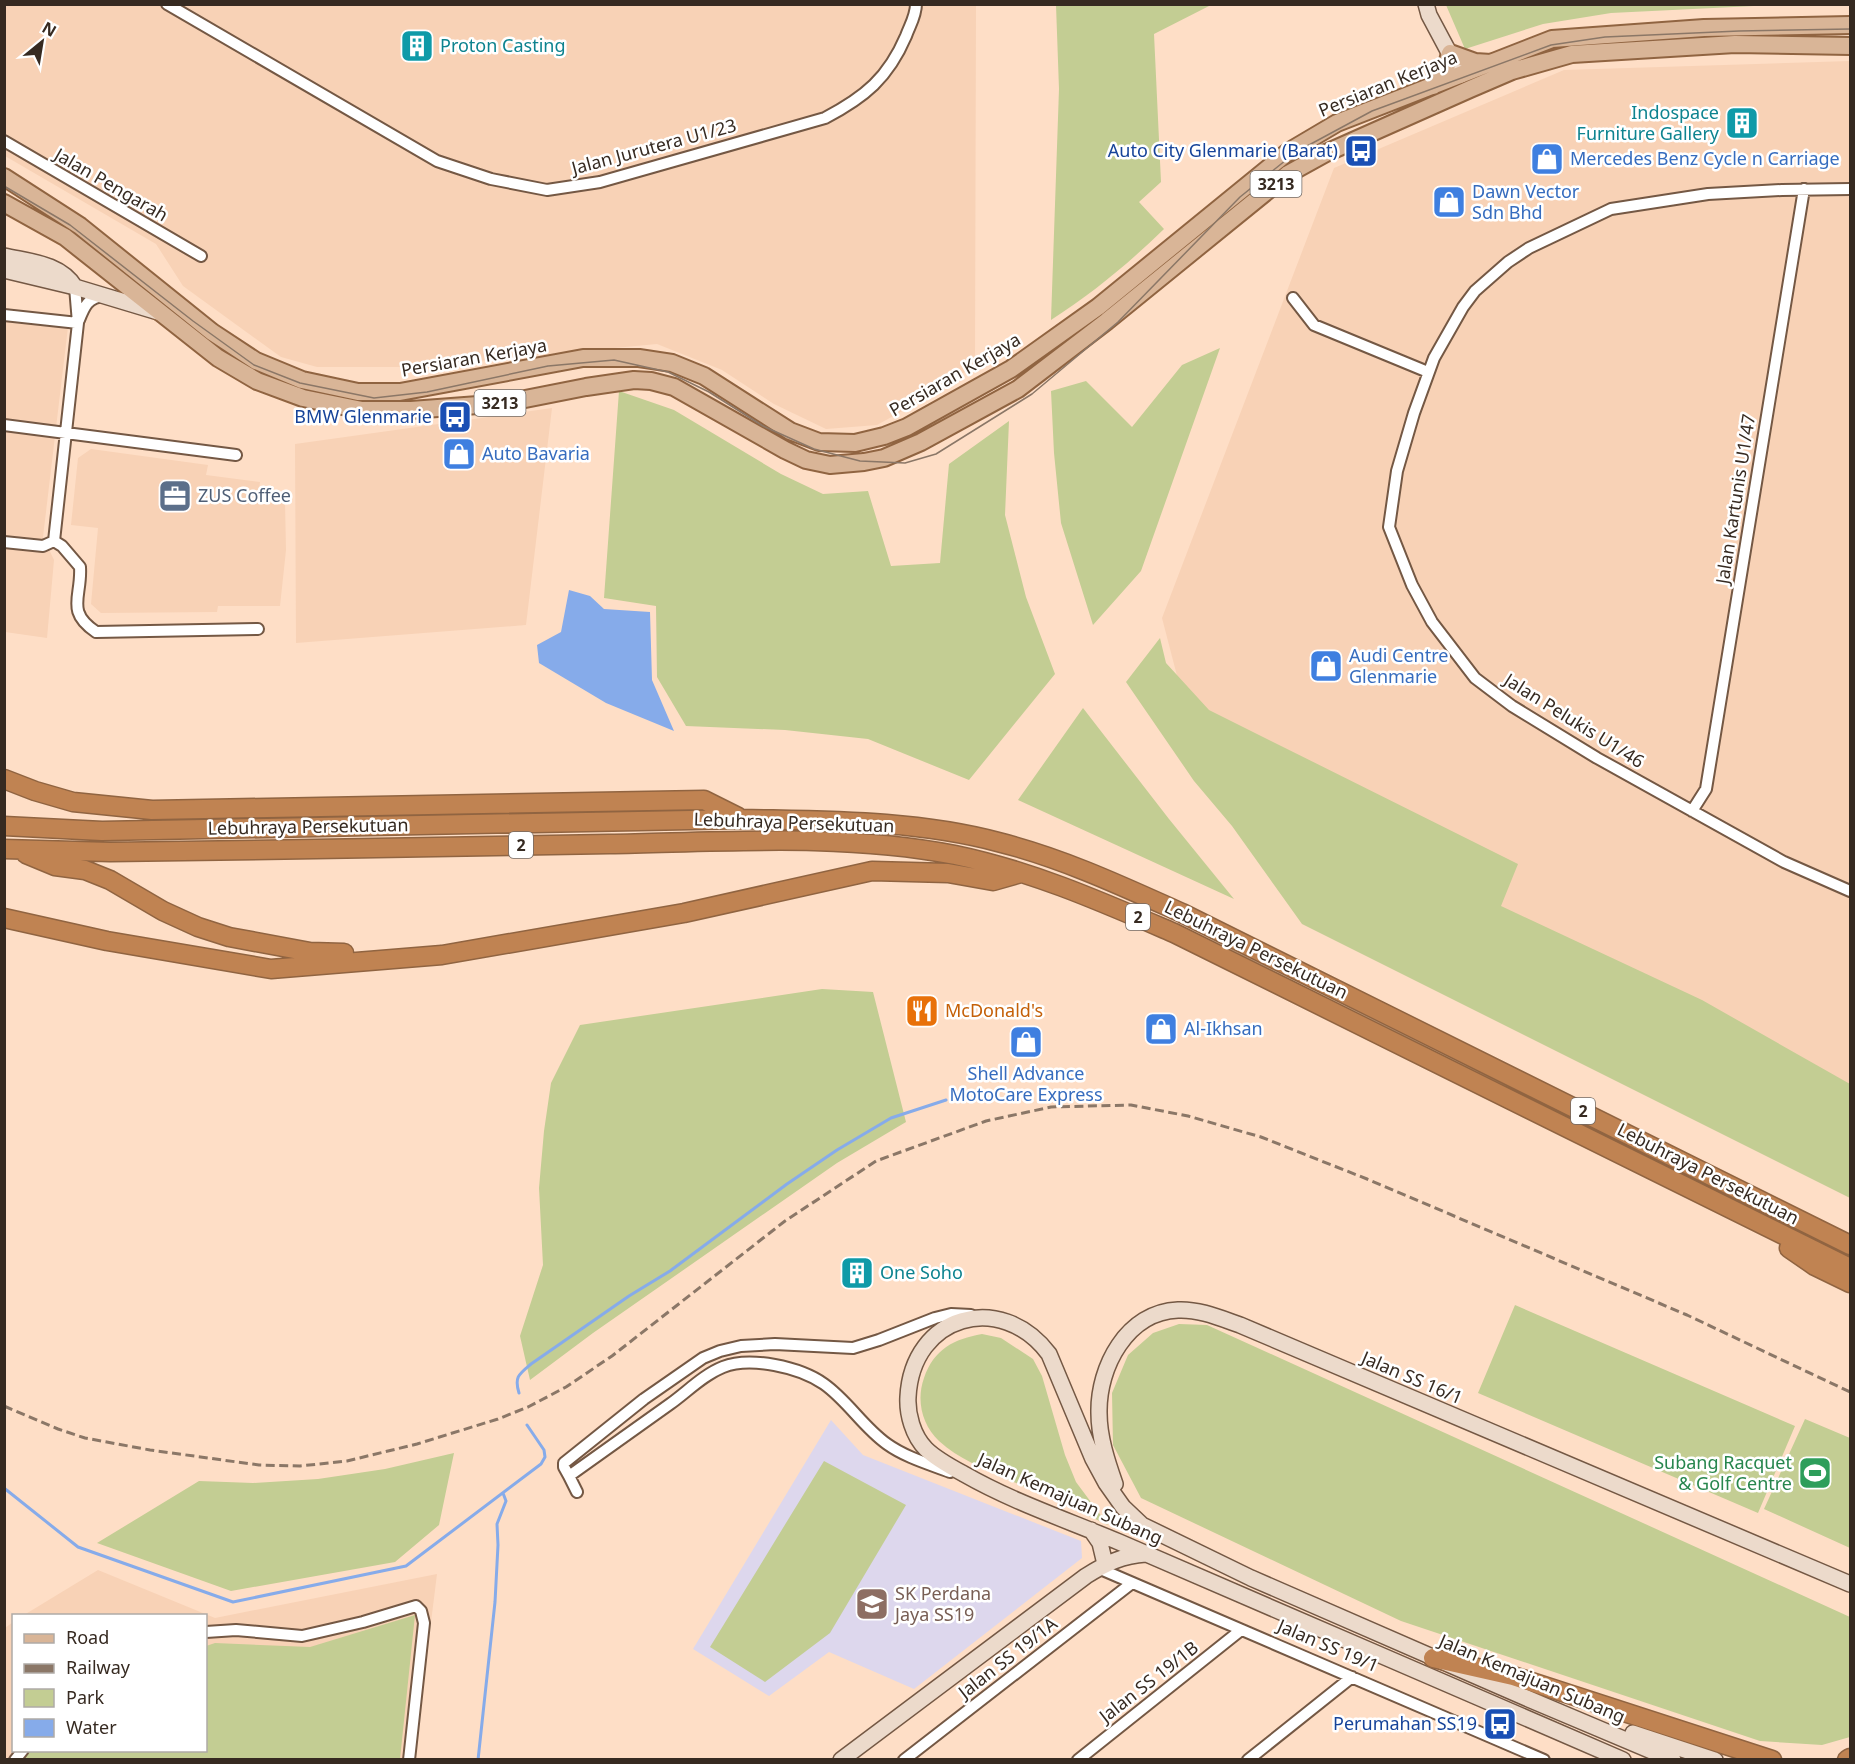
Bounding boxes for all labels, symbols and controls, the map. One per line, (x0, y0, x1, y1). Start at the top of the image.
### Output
north arrow (12, 12, 72, 72)
text: N (38, 16, 61, 42)
building icon: Proton Casting (399, 28, 435, 64)
place label: Proton Casting (440, 33, 565, 57)
street label: Persiaran Kerjaya (1315, 44, 1461, 122)
place label: Indospace Furniture Gallery (1577, 100, 1720, 145)
building icon: Indospace Furniture Gallery (1724, 105, 1760, 141)
street label: Jalan Jurutera U1/23 (567, 113, 739, 180)
bus stop icon: Auto City Glenmarie (Barat) (1343, 133, 1379, 169)
place label: Auto City Glenmarie (Barat) (1108, 138, 1338, 162)
street label: Jalan Pengarah (49, 141, 173, 226)
shop icon: Mercedes Benz Cycle n Carriage (1529, 141, 1565, 177)
place label: Mercedes Benz Cycle n Carriage (1570, 146, 1840, 170)
road number: 3213 (1250, 171, 1302, 197)
place label: Dawn Vector Sdn Bhd (1472, 179, 1580, 224)
shop icon: Dawn Vector Sdn Bhd (1431, 184, 1467, 220)
street label: Persiaran Kerjaya (885, 327, 1024, 421)
street label: Persiaran Kerjaya (399, 332, 549, 382)
road number: 3213 (474, 390, 526, 416)
bus stop icon: BMW Glenmarie (437, 399, 473, 435)
place label: BMW Glenmarie (294, 404, 432, 428)
street label: Jalan Kartunis U1/47 (1709, 412, 1760, 587)
shop icon: Auto Bavaria (441, 436, 477, 472)
place label: Auto Bavaria (482, 441, 590, 465)
office icon: ZUS Coffee (157, 478, 193, 514)
place label: ZUS Coffee (198, 483, 291, 507)
place label: Audi Centre Glenmarie (1349, 643, 1448, 688)
shop icon: Audi Centre Glenmarie (1308, 648, 1344, 684)
street label: Jalan Pelukis U1/46 (1498, 666, 1649, 773)
street label: Lebuhraya Persekutuan (693, 807, 895, 837)
street label: Lebuhraya Persekutuan (207, 812, 409, 840)
road number: 2 (509, 832, 533, 858)
street label: Lebuhraya Persekutuan (1161, 894, 1352, 1004)
road number: 2 (1126, 904, 1150, 930)
restaurant icon: McDonald's (904, 993, 940, 1029)
place label: McDonald's (945, 998, 1043, 1022)
shop icon: Al-Ikhsan (1143, 1011, 1179, 1047)
place label: Al-Ikhsan (1184, 1016, 1263, 1040)
shop icon: Shell Advance MotoCare Express (1008, 1024, 1044, 1060)
place label: Shell Advance MotoCare Express (949, 1061, 1103, 1106)
road number: 2 (1571, 1098, 1595, 1124)
street label: Lebuhraya Persekutuan (1614, 1117, 1803, 1229)
building icon: One Soho (839, 1255, 875, 1291)
place label: One Soho (880, 1260, 963, 1284)
street label: Jalan SS 16/1 (1356, 1344, 1467, 1409)
street label: Jalan Kemajuan Subang (972, 1446, 1167, 1550)
place label: Subang Racquet & Golf Centre (1654, 1450, 1792, 1495)
sports icon: Subang Racquet & Golf Centre (1797, 1455, 1833, 1491)
place label: SK Perdana Jaya SS19 (893, 1581, 991, 1626)
school or university icon: SK Perdana Jaya SS19 (854, 1586, 890, 1622)
street label: Jalan SS 19/1A (951, 1611, 1062, 1705)
street label: Jalan SS 19/1 (1272, 1612, 1383, 1677)
legend (12, 1614, 207, 1752)
text: Road (66, 1625, 109, 1649)
street label: Jalan Kemajuan Subang (1434, 1627, 1629, 1728)
street label: Jalan SS 19/1B (1092, 1635, 1203, 1729)
text: Railway (66, 1655, 131, 1679)
text: Park (66, 1685, 104, 1709)
bus stop icon: Perumahan SS19 (1482, 1706, 1518, 1742)
place label: Perumahan SS19 (1333, 1711, 1477, 1735)
text: Water (66, 1715, 117, 1739)

